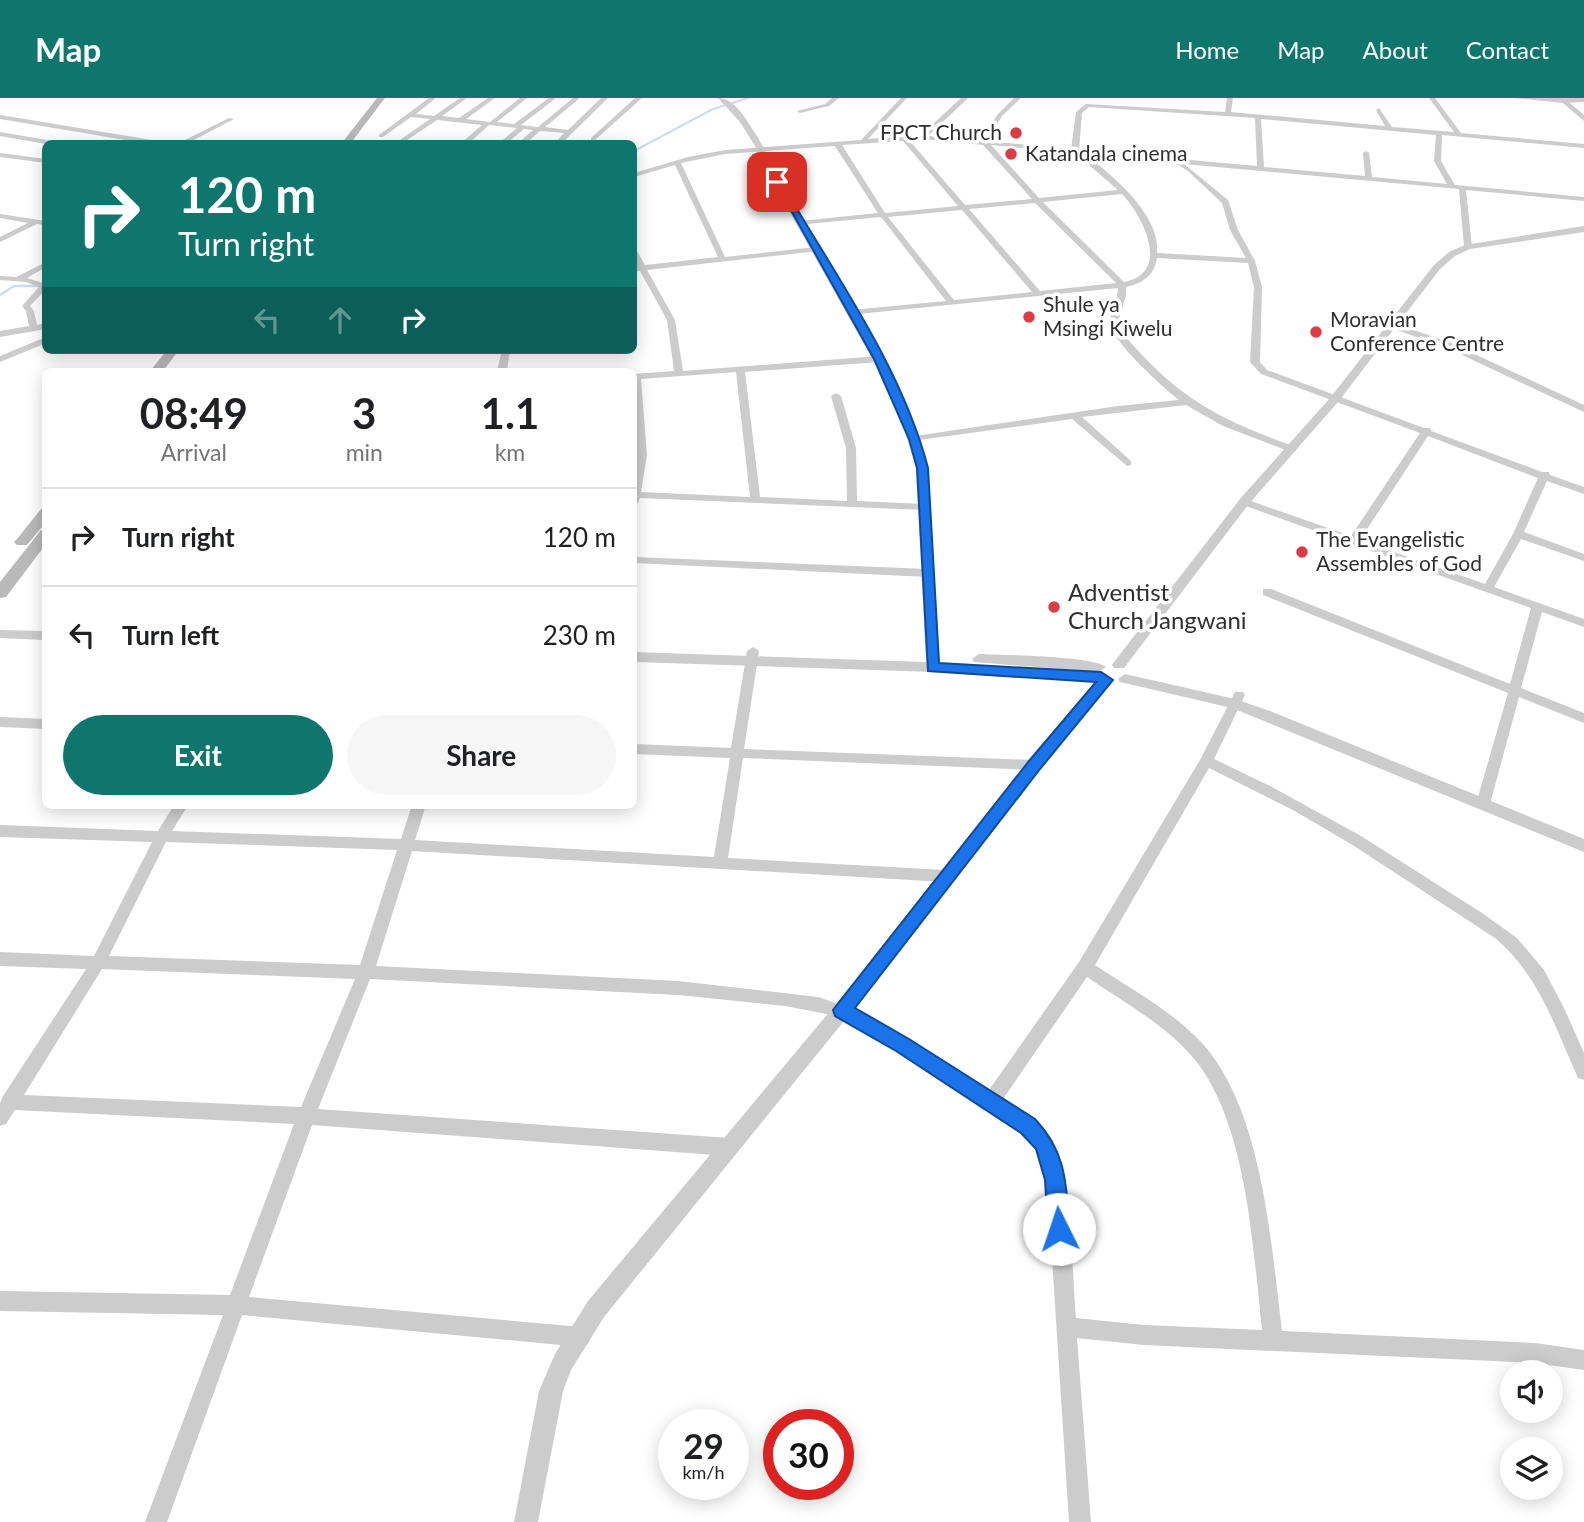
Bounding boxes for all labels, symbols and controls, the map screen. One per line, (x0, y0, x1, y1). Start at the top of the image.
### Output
text: Map (35, 29, 101, 69)
text: Home (1175, 35, 1239, 64)
text: Map (1277, 35, 1325, 64)
text: About (1363, 35, 1428, 64)
text: Contact (1466, 35, 1549, 64)
place label: FPCT Church (880, 119, 1002, 144)
marker: FPCT Church (1008, 125, 1024, 141)
place label: Katandala cinema (1025, 140, 1187, 165)
marker: Katandala cinema (1003, 146, 1019, 162)
pin (747, 152, 807, 212)
icon: arrive (758, 163, 796, 201)
text: 120 m (178, 165, 316, 223)
icon: right (63, 168, 154, 259)
text: Turn right (178, 224, 314, 263)
place label: Shule ya Msingi Kiwelu (1043, 291, 1172, 340)
icon: left (248, 301, 286, 339)
icon: ahead (321, 301, 359, 339)
icon: right (394, 301, 432, 339)
place label: Moravian Conference Centre (1330, 306, 1504, 355)
marker: Shule ya Msingi Kiwelu (1021, 309, 1037, 325)
marker: Moravian Conference Centre (1308, 324, 1324, 340)
text: 08:49 (140, 388, 248, 438)
text: 3 (352, 388, 376, 438)
text: 1.1 (481, 388, 539, 438)
text: Arrival (161, 438, 227, 466)
text: min (346, 438, 383, 466)
text: km (495, 438, 525, 466)
icon: right (63, 518, 101, 556)
text: Turn right (122, 521, 235, 553)
text: 120 m (543, 521, 616, 553)
place label: The Evangelistic Assembles of God (1316, 526, 1482, 575)
marker: The Evangelistic Assembles of God (1294, 544, 1310, 560)
place label: Adventist Church Jangwani (1068, 577, 1247, 634)
marker: Adventist Church Jangwani (1046, 599, 1062, 615)
icon: left (63, 616, 101, 654)
text: Turn left (122, 619, 219, 651)
text: 230 m (543, 619, 616, 651)
button: Exit (63, 715, 333, 795)
button: Share (347, 715, 616, 795)
position arrow (1022, 1192, 1096, 1266)
map controls (1500, 1360, 1563, 1500)
button: sound (1500, 1360, 1563, 1423)
speed limit sign: 30 (763, 1409, 854, 1500)
text: 29 (683, 1424, 724, 1466)
button: layers (1500, 1437, 1563, 1500)
text: km/h (682, 1461, 725, 1483)

